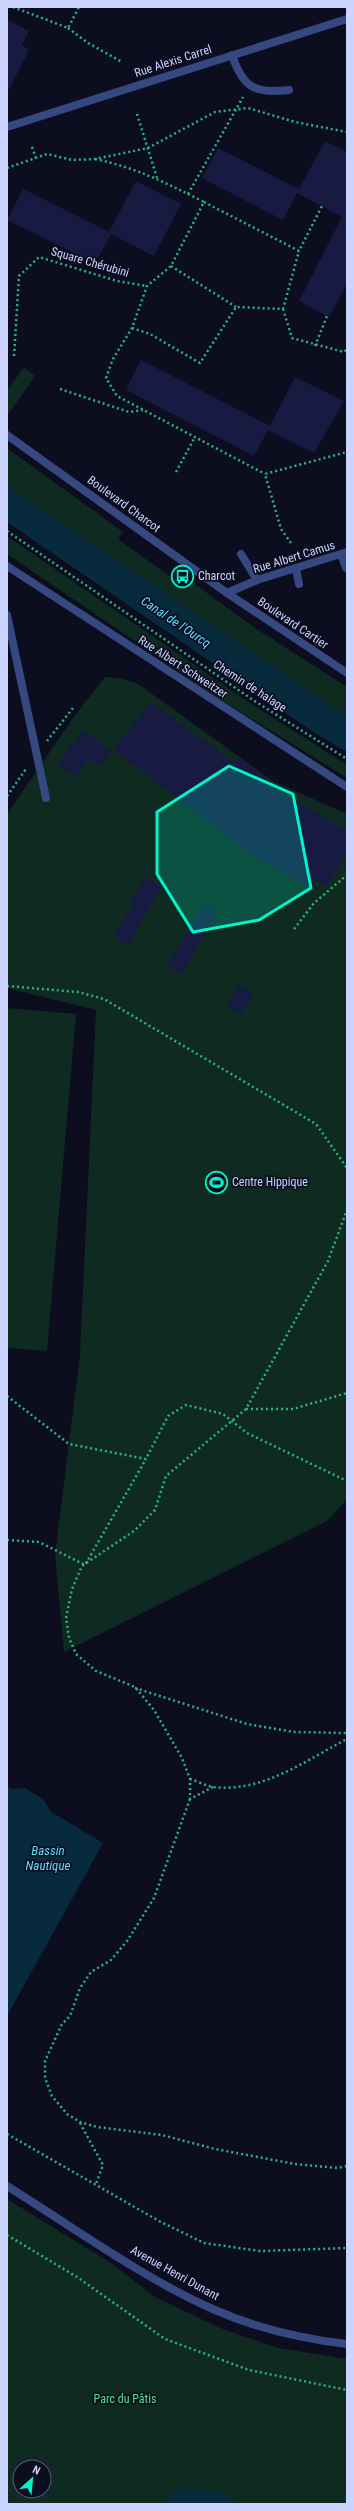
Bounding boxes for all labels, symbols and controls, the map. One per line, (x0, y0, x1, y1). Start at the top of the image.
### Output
street label: Rue Alexis Carrel (133, 42, 213, 80)
street label: Square Chérubini (49, 244, 131, 280)
street label: Boulevard Charcot (85, 473, 164, 535)
street label: Rue Albert Camus (251, 538, 337, 576)
bus stop icon: Charcot (169, 563, 195, 589)
place label: Charcot (198, 569, 235, 583)
water label: Canal de l'Ourcq (138, 593, 214, 651)
street label: Boulevard Cartier (255, 594, 331, 652)
street label: Rue Albert Schweitzer (136, 633, 231, 701)
street label: Chemin de halage (211, 657, 290, 715)
sports icon: Centre Hippique (204, 1169, 230, 1195)
place label: Centre Hippique (232, 1175, 308, 1189)
water label: Bassin Nautique (26, 1843, 71, 1873)
street label: Avenue Henri Dunant (128, 2243, 222, 2303)
park label: Parc du Pâtis (94, 2392, 156, 2406)
north arrow (12, 2459, 52, 2499)
text: N (30, 2463, 42, 2478)

